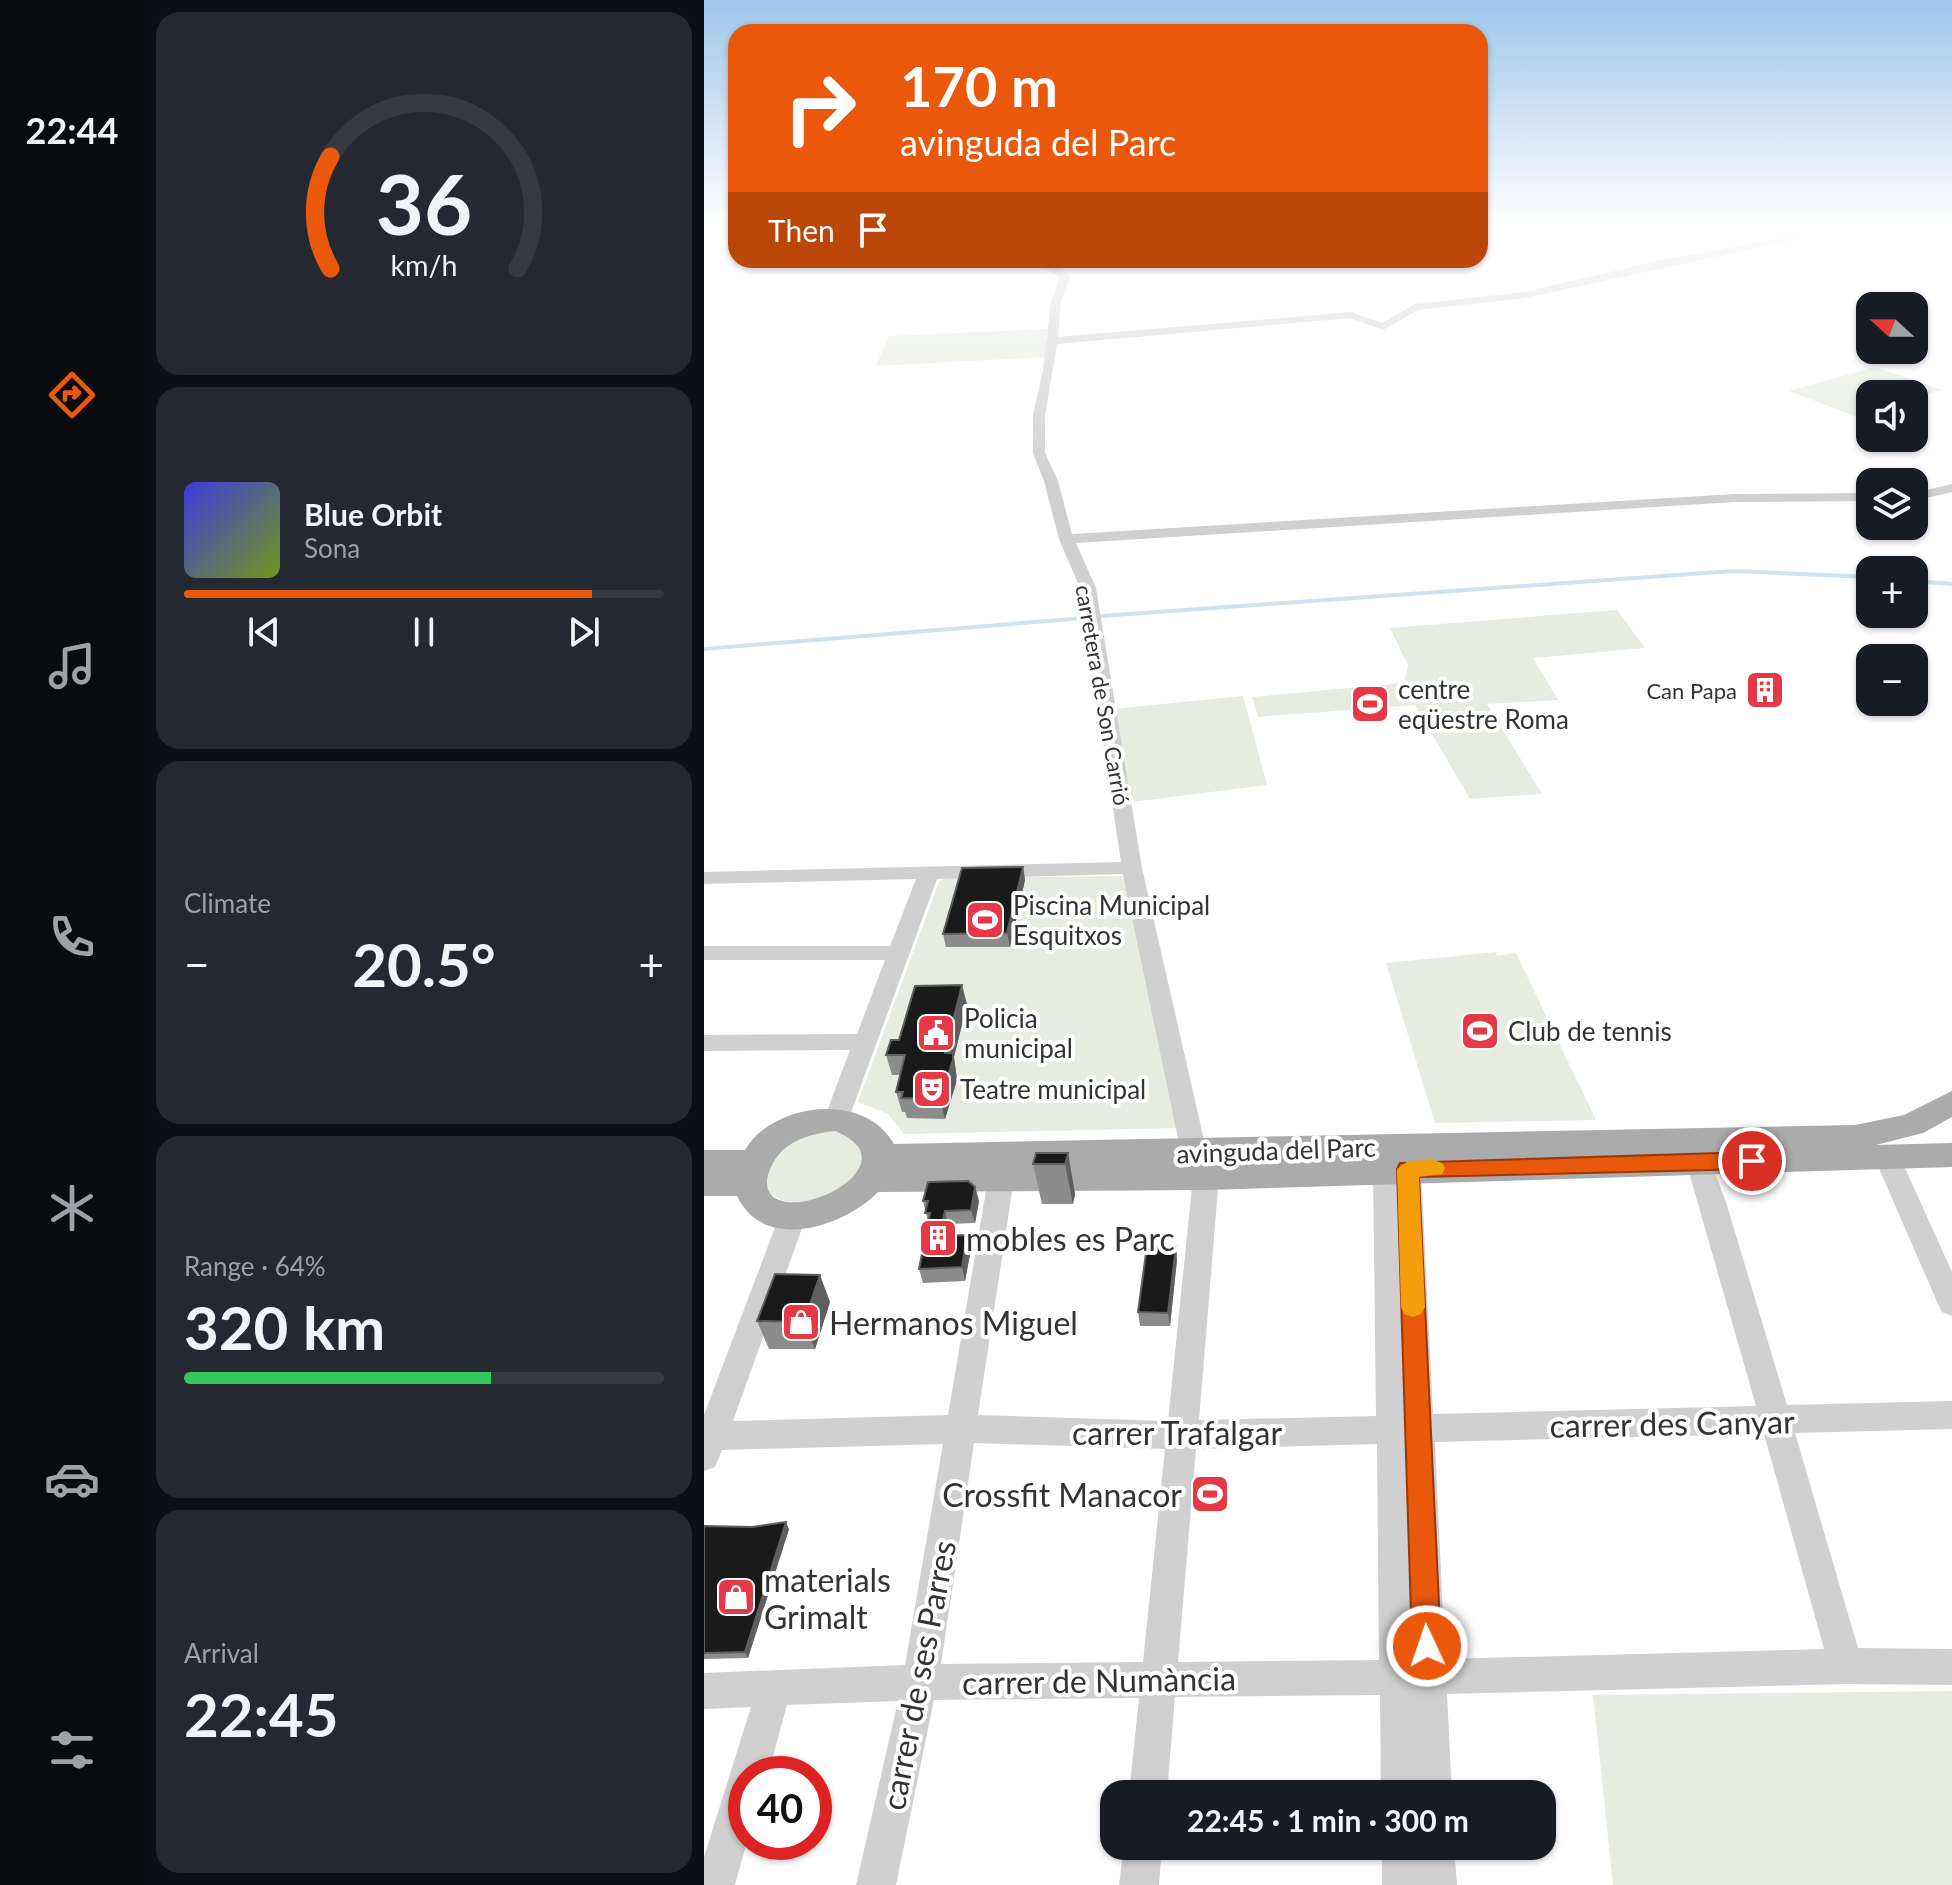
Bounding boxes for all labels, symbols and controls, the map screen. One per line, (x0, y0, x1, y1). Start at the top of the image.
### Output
text: 170 m (900, 52, 1058, 119)
icon: right (768, 56, 872, 160)
text: 22:44 (26, 108, 118, 152)
text: avinguda del Parc (900, 120, 1176, 164)
text: 36 (376, 153, 472, 253)
icon: arrive (851, 208, 895, 252)
text: Then (768, 212, 835, 248)
text: km/h (391, 248, 457, 282)
north arrow (1856, 292, 1928, 364)
map controls (1856, 292, 1928, 716)
icon: directions (44, 367, 100, 423)
button: sound (1856, 380, 1928, 452)
button: layers (1856, 468, 1928, 540)
text: Blue Orbit (304, 496, 442, 532)
text: Sona (304, 532, 360, 564)
button: + (1856, 556, 1928, 628)
street label: carretera de Son Carrió (1070, 583, 1136, 807)
icon: previous (242, 610, 286, 654)
icon: pause (402, 610, 446, 654)
icon: next (562, 610, 606, 654)
icon: music (44, 638, 100, 694)
button: − (1856, 644, 1928, 716)
building icon: Can Papa (1744, 669, 1786, 711)
place label: centre eqüestre Roma (1398, 673, 1569, 735)
place label: Can Papa (1646, 677, 1737, 704)
sports icon: centre eqüestre Roma (1349, 683, 1391, 725)
text: Climate (184, 887, 271, 919)
place label: Piscina Municipal Esquitxos (1013, 889, 1210, 951)
sports icon: Piscina Municipal Esquitxos (964, 899, 1006, 941)
icon: phone (44, 909, 100, 965)
text: 20.5° (352, 928, 496, 1000)
text: − (184, 938, 210, 990)
text: + (638, 938, 664, 990)
place label: Policia municipal (964, 1002, 1073, 1064)
sports icon: Club de tennis (1459, 1010, 1501, 1052)
public building icon: Policia municipal (915, 1012, 957, 1054)
place label: Club de tennis (1508, 1015, 1672, 1047)
theatre icon: Teatre municipal (911, 1068, 953, 1110)
place label: Teatre municipal (960, 1073, 1146, 1105)
pin (1718, 1127, 1786, 1195)
street label: avinguda del Parc (1176, 1131, 1376, 1169)
icon: arrive (1730, 1139, 1774, 1183)
icon: climate (44, 1180, 100, 1236)
building icon: mobles es Parc (917, 1217, 959, 1259)
place label: mobles es Parc (966, 1219, 1175, 1258)
text: Range · 64% (184, 1250, 326, 1282)
text: 320 km (184, 1291, 385, 1363)
shop icon: Hermanos Miguel (780, 1301, 822, 1343)
place label: Hermanos Miguel (829, 1303, 1078, 1342)
street label: carrer des Canyar (1549, 1401, 1795, 1445)
street label: carrer Trafalgar (1072, 1413, 1282, 1452)
icon: car (44, 1451, 100, 1507)
sports icon: Crossfit Manacor (1189, 1473, 1231, 1515)
place label: Crossfit Manacor (942, 1475, 1182, 1514)
street label: carrer de ses Parres (873, 1537, 963, 1813)
place label: materials Grimalt (764, 1560, 891, 1636)
shop icon: materials Grimalt (715, 1576, 757, 1618)
position arrow (1385, 1604, 1469, 1688)
text: Arrival (184, 1637, 259, 1669)
street label: carrer de Numància (962, 1658, 1236, 1702)
text: 22:45 (184, 1678, 339, 1750)
icon: filters (44, 1722, 100, 1778)
speed limit sign: 40 (728, 1756, 832, 1860)
text: 22:45 · 1 min · 300 m (1187, 1802, 1469, 1838)

